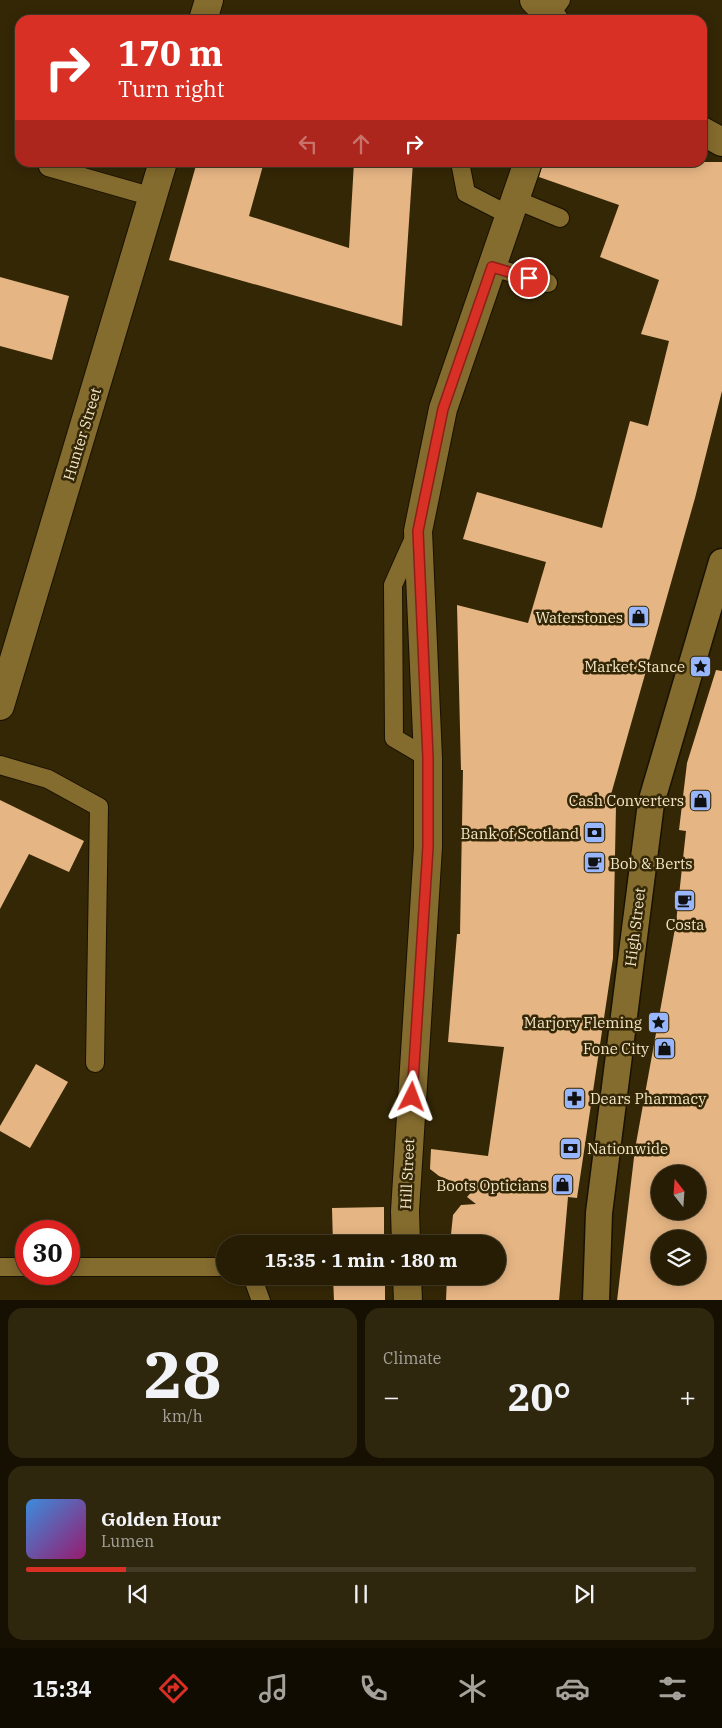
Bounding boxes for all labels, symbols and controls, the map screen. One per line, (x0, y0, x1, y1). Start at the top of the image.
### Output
text: 170 m (118, 30, 223, 76)
icon: right (35, 35, 100, 100)
text: Turn right (118, 74, 225, 103)
icon: left (294, 130, 322, 158)
icon: ahead (347, 130, 375, 158)
icon: right (400, 130, 428, 158)
pin (508, 257, 550, 299)
icon: arrive (515, 264, 543, 292)
street label: Hunter Street (59, 385, 105, 483)
shop icon: Waterstones (627, 605, 651, 629)
place label: Waterstones (535, 608, 623, 627)
place icon: Market Stance (689, 654, 713, 678)
place label: Market Stance (584, 657, 685, 676)
shop icon: Cash Converters (688, 788, 712, 812)
place label: Cash Converters (569, 791, 684, 810)
bank icon: Bank of Scotland (583, 821, 607, 845)
place label: Bank of Scotland (460, 824, 579, 843)
cafe icon: Bob & Berts (582, 851, 606, 875)
place label: Bob & Berts (610, 854, 693, 873)
street label: High Street (621, 886, 649, 968)
cafe icon: Costa (673, 889, 697, 913)
place label: Costa (666, 915, 704, 934)
place icon: Marjory Fleming (646, 1010, 670, 1034)
place label: Marjory Fleming (524, 1013, 642, 1032)
shop icon: Fone City (653, 1036, 677, 1060)
place label: Fone City (583, 1039, 649, 1058)
position arrow (385, 1070, 437, 1122)
pharmacy icon: Dears Pharmacy (562, 1086, 586, 1110)
place label: Dears Pharmacy (590, 1089, 706, 1108)
bank icon: Nationwide (559, 1136, 583, 1160)
street label: Hill Street (396, 1138, 418, 1210)
place label: Nationwide (587, 1139, 668, 1158)
north arrow (651, 1165, 706, 1220)
map controls (651, 1165, 706, 1285)
shop icon: Boots Opticians (551, 1173, 575, 1197)
place label: Boots Opticians (436, 1176, 547, 1195)
speed limit sign: 30 (15, 1220, 80, 1285)
button: layers (651, 1230, 706, 1285)
text: 15:35 · 1 min · 180 m (265, 1248, 457, 1272)
text: 28 (143, 1331, 222, 1416)
text: Climate (383, 1348, 441, 1368)
text: 20° (508, 1372, 571, 1421)
text: − (383, 1378, 400, 1415)
text: + (679, 1378, 696, 1415)
text: km/h (162, 1406, 203, 1426)
text: Golden Hour (101, 1507, 221, 1531)
text: Lumen (101, 1531, 154, 1551)
icon: previous (124, 1580, 152, 1608)
icon: pause (347, 1580, 375, 1608)
icon: next (570, 1580, 598, 1608)
icon: directions (156, 1671, 191, 1706)
icon: music (256, 1671, 291, 1706)
icon: phone (356, 1671, 391, 1706)
icon: climate (455, 1671, 490, 1706)
icon: car (555, 1671, 590, 1706)
icon: filters (655, 1671, 690, 1706)
text: 15:34 (32, 1674, 92, 1703)

